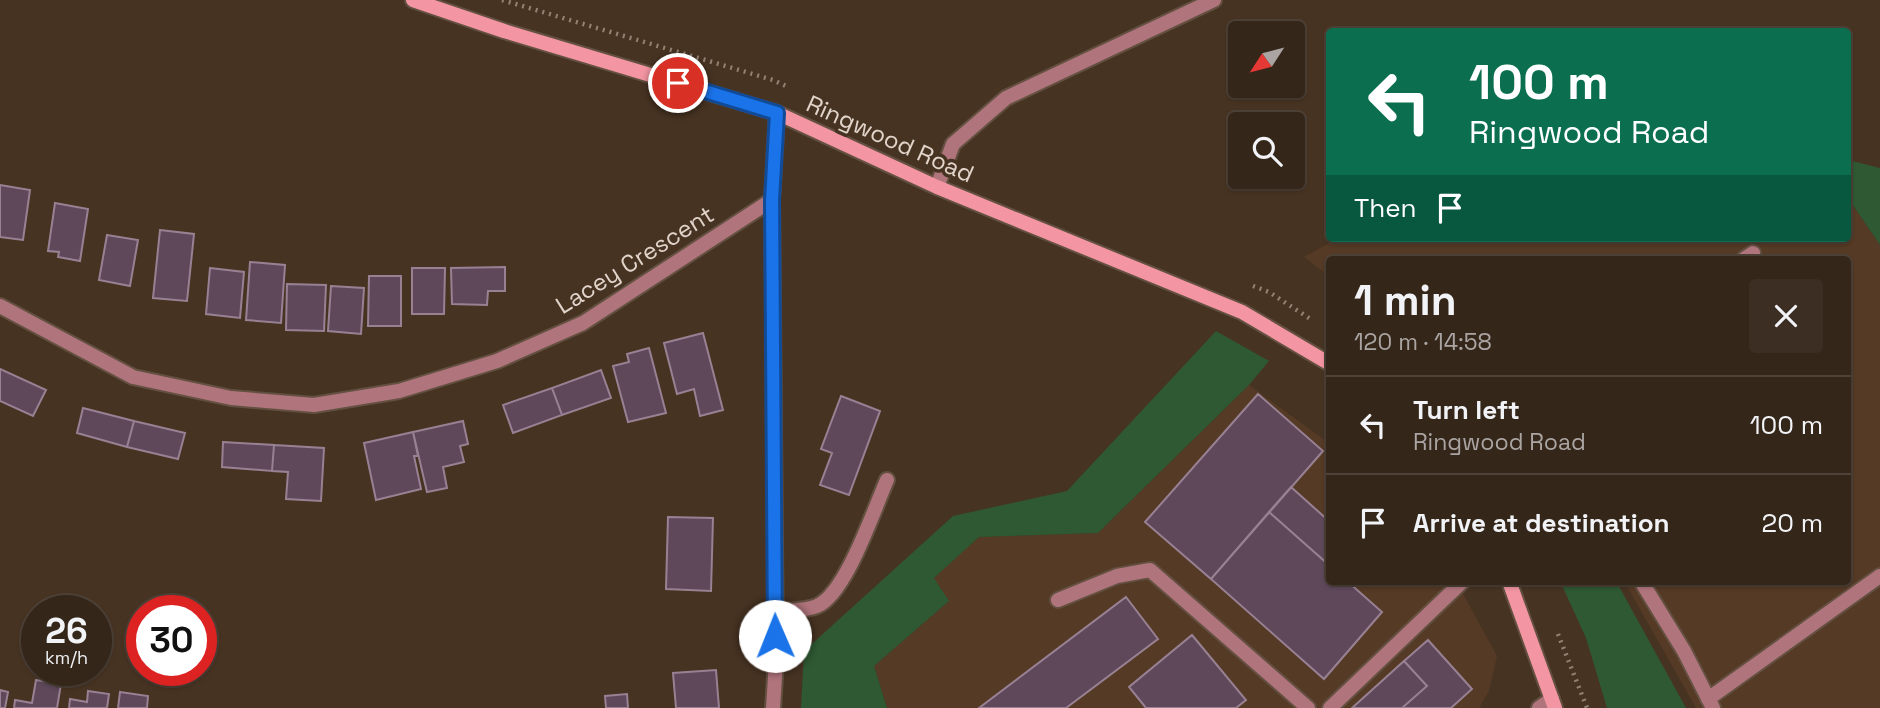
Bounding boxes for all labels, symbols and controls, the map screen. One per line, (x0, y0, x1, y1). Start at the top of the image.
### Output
north arrow (1228, 21, 1306, 98)
map controls (1228, 21, 1305, 189)
text: 100 m (1469, 51, 1609, 113)
pin (648, 53, 708, 113)
icon: left (1354, 56, 1445, 147)
icon: arrive (659, 64, 697, 102)
street label: Ringwood Road (802, 88, 979, 189)
button: search (1228, 112, 1305, 189)
text: Ringwood Road (1469, 112, 1709, 152)
icon: arrive (1431, 189, 1469, 227)
text: Then (1354, 191, 1417, 225)
street label: Lacey Crescent (550, 199, 720, 321)
text: 1 min (1354, 274, 1457, 327)
button: close (1749, 279, 1823, 353)
text: 120 m · 14:58 (1354, 327, 1492, 357)
text: Turn left (1413, 393, 1520, 427)
icon: left (1354, 406, 1392, 444)
text: 100 m (1750, 408, 1823, 442)
text: Ringwood Road (1413, 427, 1586, 457)
icon: arrive (1354, 504, 1392, 542)
text: Arrive at destination (1413, 506, 1670, 540)
text: 20 m (1762, 506, 1823, 540)
speed limit sign: 30 (126, 595, 217, 686)
position arrow (738, 599, 812, 673)
text: 26 (45, 609, 88, 653)
text: km/h (45, 646, 88, 669)

